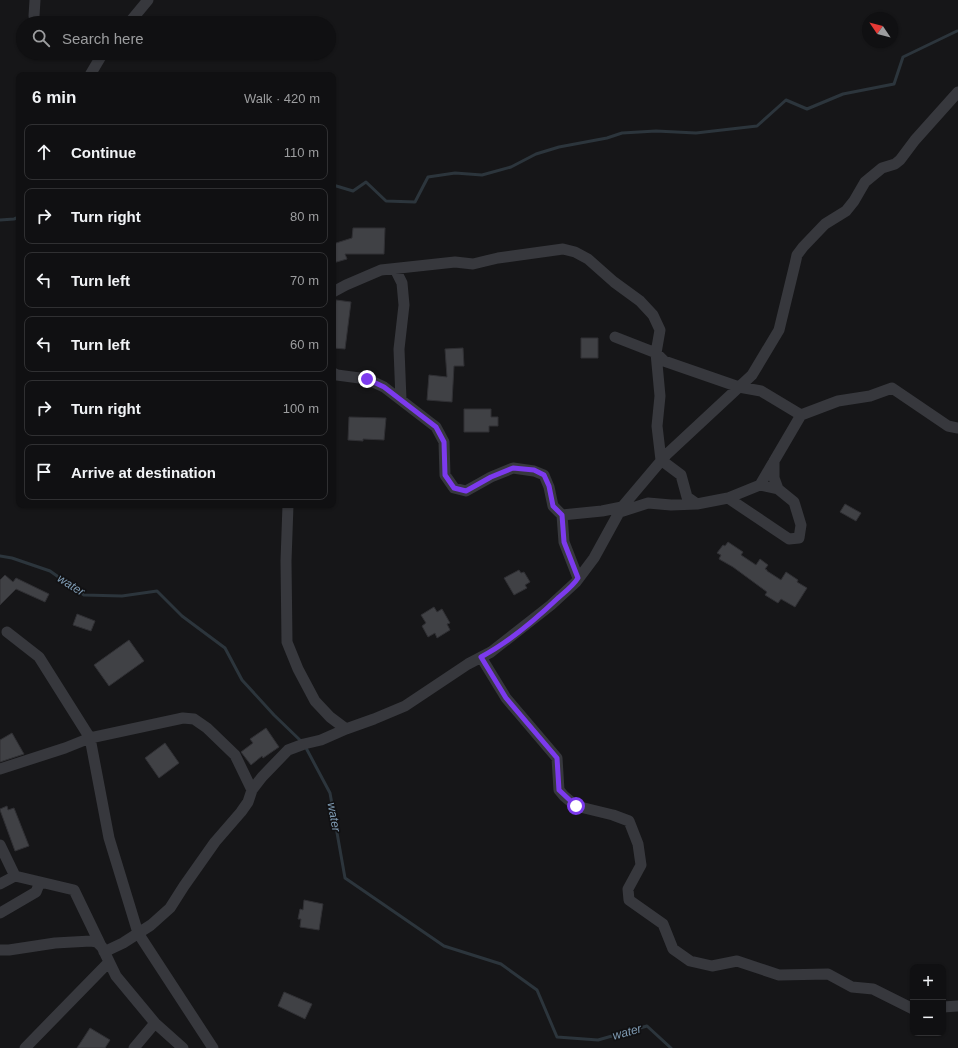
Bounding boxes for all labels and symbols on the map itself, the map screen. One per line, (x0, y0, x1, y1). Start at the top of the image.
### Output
north arrow (862, 12, 898, 48)
route end (358, 370, 376, 388)
water label: water (55, 571, 88, 599)
route start (567, 797, 585, 815)
water label: water (325, 801, 344, 834)
water label: water (611, 1021, 644, 1043)

